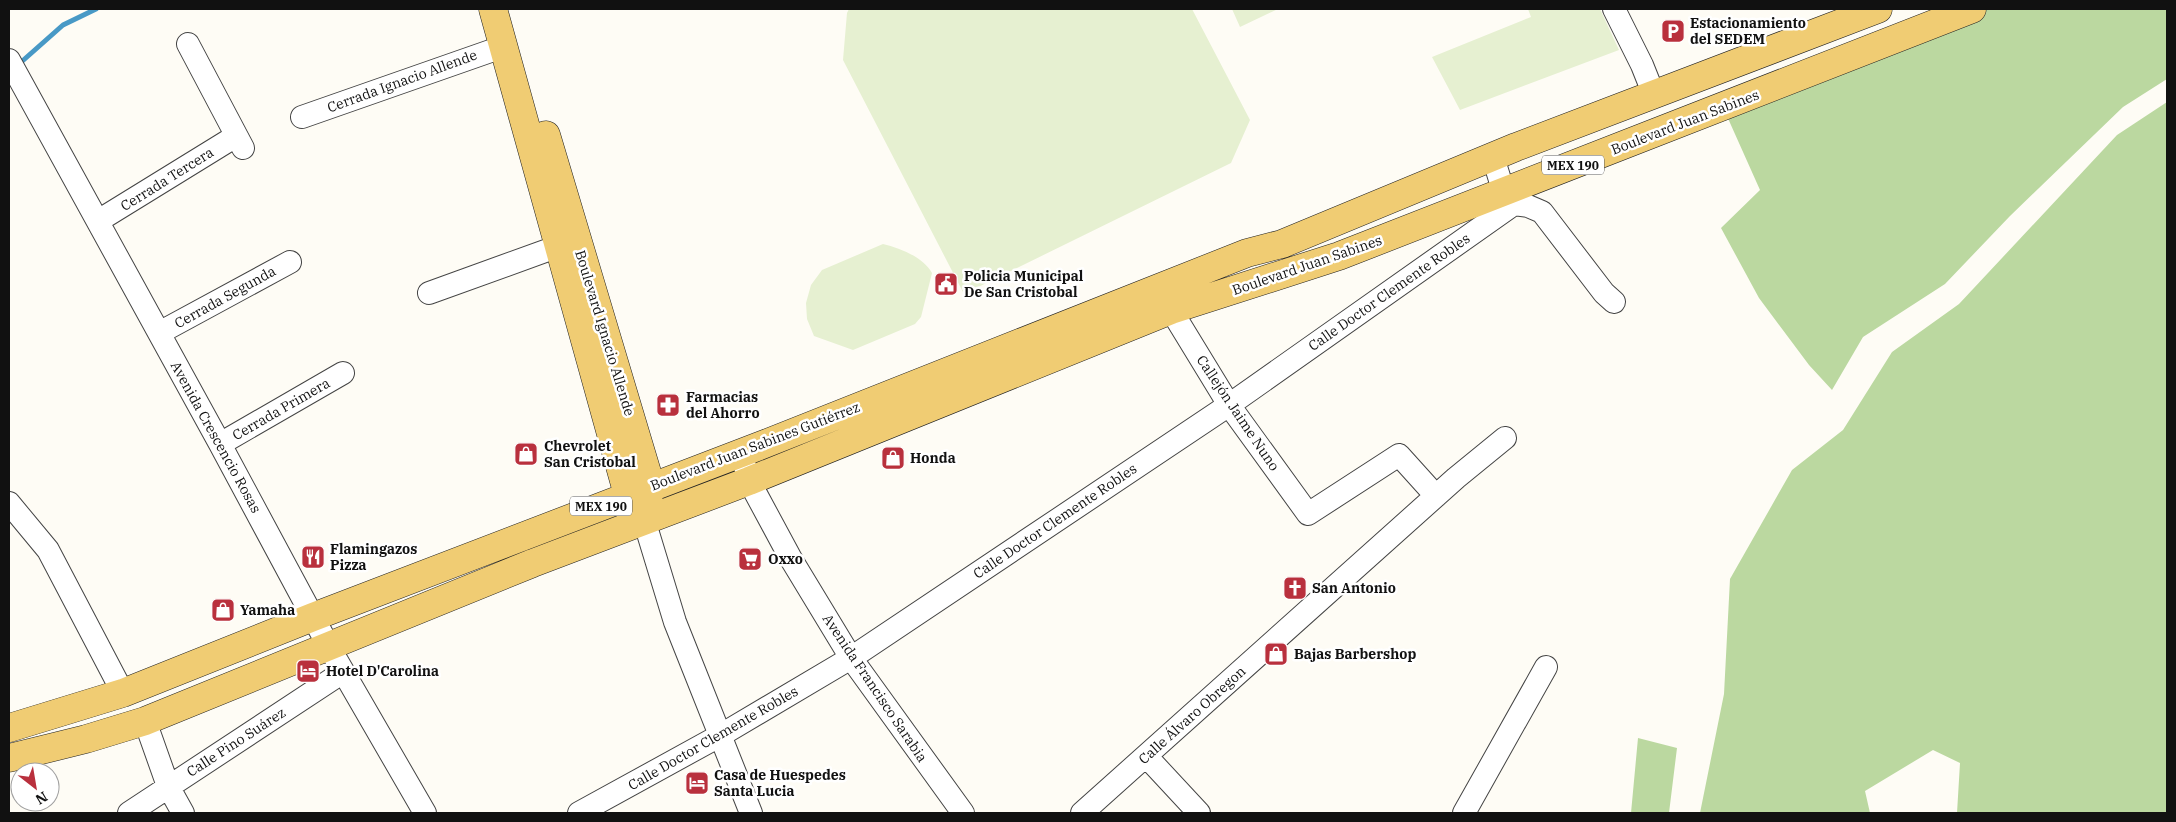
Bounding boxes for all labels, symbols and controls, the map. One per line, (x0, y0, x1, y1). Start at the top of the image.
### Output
place label: Estacionamiento del SEDEM (1690, 14, 1806, 48)
parking icon: Estacionamiento del SEDEM (1660, 18, 1686, 44)
street label: Cerrada Ignacio Allende (325, 46, 479, 116)
street label: Boulevard Juan Sabines (1608, 85, 1762, 159)
street label: Cerrada Tercera (117, 143, 217, 215)
road number: MEX 190 (1542, 156, 1604, 174)
street label: Calle Doctor Clemente Robles (1305, 229, 1474, 355)
street label: Boulevard Juan Sabines (1230, 231, 1384, 299)
street label: Boulevard Ignacio Allende (571, 248, 639, 418)
street label: Cerrada Segunda (171, 262, 279, 332)
place label: Policia Municipal De San Cristobal (964, 267, 1084, 301)
public building icon: Policia Municipal De San Cristobal (933, 271, 959, 297)
street label: Callejón Jaime Nuno (1193, 352, 1283, 474)
street label: Avenida Crescencio Rosas (167, 358, 265, 516)
street label: Cerrada Primera (229, 374, 333, 444)
place label: Farmacias del Ahorro (686, 388, 760, 422)
pharmacy icon: Farmacias del Ahorro (655, 392, 681, 418)
street label: Boulevard Juan Sabines Gutiérrez (648, 398, 862, 494)
place label: Chevrolet San Cristobal (544, 437, 636, 471)
shop icon: Chevrolet San Cristobal (513, 441, 539, 467)
shop icon: Honda (880, 445, 906, 471)
place label: Honda (910, 449, 956, 467)
street label: Calle Doctor Clemente Robles (970, 459, 1140, 583)
road number: MEX 190 (570, 496, 632, 516)
place label: Flamingazos Pizza (330, 540, 417, 574)
restaurant icon: Flamingazos Pizza (300, 544, 326, 570)
supermarket icon: Oxxo (737, 546, 763, 572)
place label: Oxxo (768, 550, 803, 568)
church icon: San Antonio (1282, 575, 1308, 601)
place label: San Antonio (1312, 579, 1396, 597)
shop icon: Yamaha (210, 597, 236, 623)
place label: Yamaha (240, 601, 295, 619)
street label: Avenida Francisco Sarabia (819, 611, 932, 766)
shop icon: Bajas Barbershop (1263, 641, 1289, 667)
place label: Bajas Barbershop (1294, 645, 1416, 663)
hotel icon: Hotel D'Carolina (295, 658, 321, 684)
street label: Calle Álvaro Obregon (1134, 661, 1249, 768)
place label: Hotel D'Carolina (326, 662, 439, 680)
street label: Calle Doctor Clemente Robles (625, 682, 801, 794)
street label: Calle Pino Suárez (183, 703, 289, 781)
north arrow (10, 762, 60, 812)
place label: Casa de Huespedes Santa Lucia (714, 766, 846, 800)
hotel icon: Casa de Huespedes Santa Lucia (684, 770, 710, 796)
text: N (32, 788, 51, 809)

